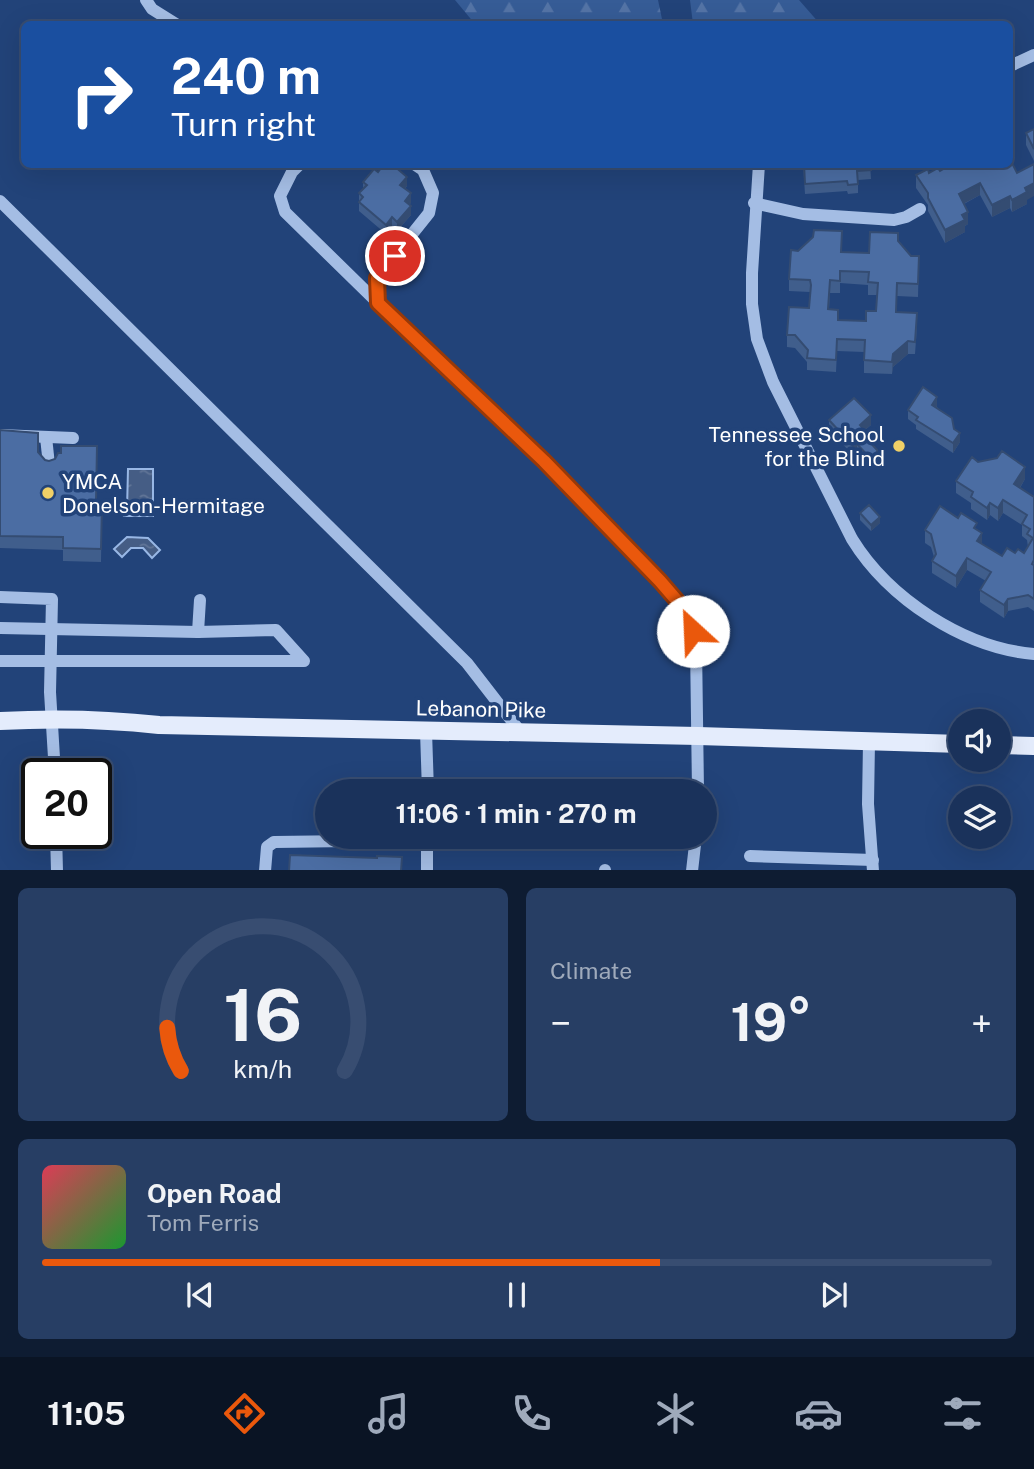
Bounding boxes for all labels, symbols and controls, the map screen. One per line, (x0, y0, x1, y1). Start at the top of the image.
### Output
text: 240 m (171, 47, 321, 105)
icon: right (56, 49, 147, 140)
text: Turn right (171, 106, 316, 143)
pin (365, 226, 425, 286)
icon: arrive (376, 237, 414, 275)
place label: Tennessee School for the Blind (708, 422, 885, 471)
marker: Tennessee School for the Blind (891, 438, 907, 454)
place label: YMCA Donelson-Hermitage (62, 469, 265, 518)
marker: YMCA Donelson-Hermitage (40, 485, 56, 501)
position arrow (656, 594, 730, 668)
street label: Lebanon Pike (415, 695, 547, 723)
map controls (948, 709, 1011, 849)
button: sound (948, 709, 1011, 772)
speed limit sign: 20 (21, 758, 112, 849)
button: layers (948, 786, 1011, 849)
text: 11:06 · 1 min · 270 m (395, 798, 637, 829)
text: Climate (550, 957, 632, 984)
text: 16 (223, 972, 303, 1057)
text: 19° (730, 992, 812, 1053)
text: − (550, 1001, 571, 1046)
text: + (971, 1001, 992, 1046)
text: km/h (234, 1053, 292, 1083)
text: Open Road (147, 1178, 282, 1209)
text: Tom Ferris (147, 1209, 259, 1236)
icon: previous (181, 1276, 219, 1314)
icon: pause (498, 1276, 536, 1314)
icon: next (815, 1276, 853, 1314)
icon: directions (220, 1389, 269, 1438)
icon: music (364, 1389, 413, 1438)
icon: phone (507, 1389, 556, 1438)
icon: climate (651, 1389, 700, 1438)
icon: car (794, 1389, 843, 1438)
icon: filters (938, 1389, 987, 1438)
text: 11:05 (47, 1395, 126, 1432)

